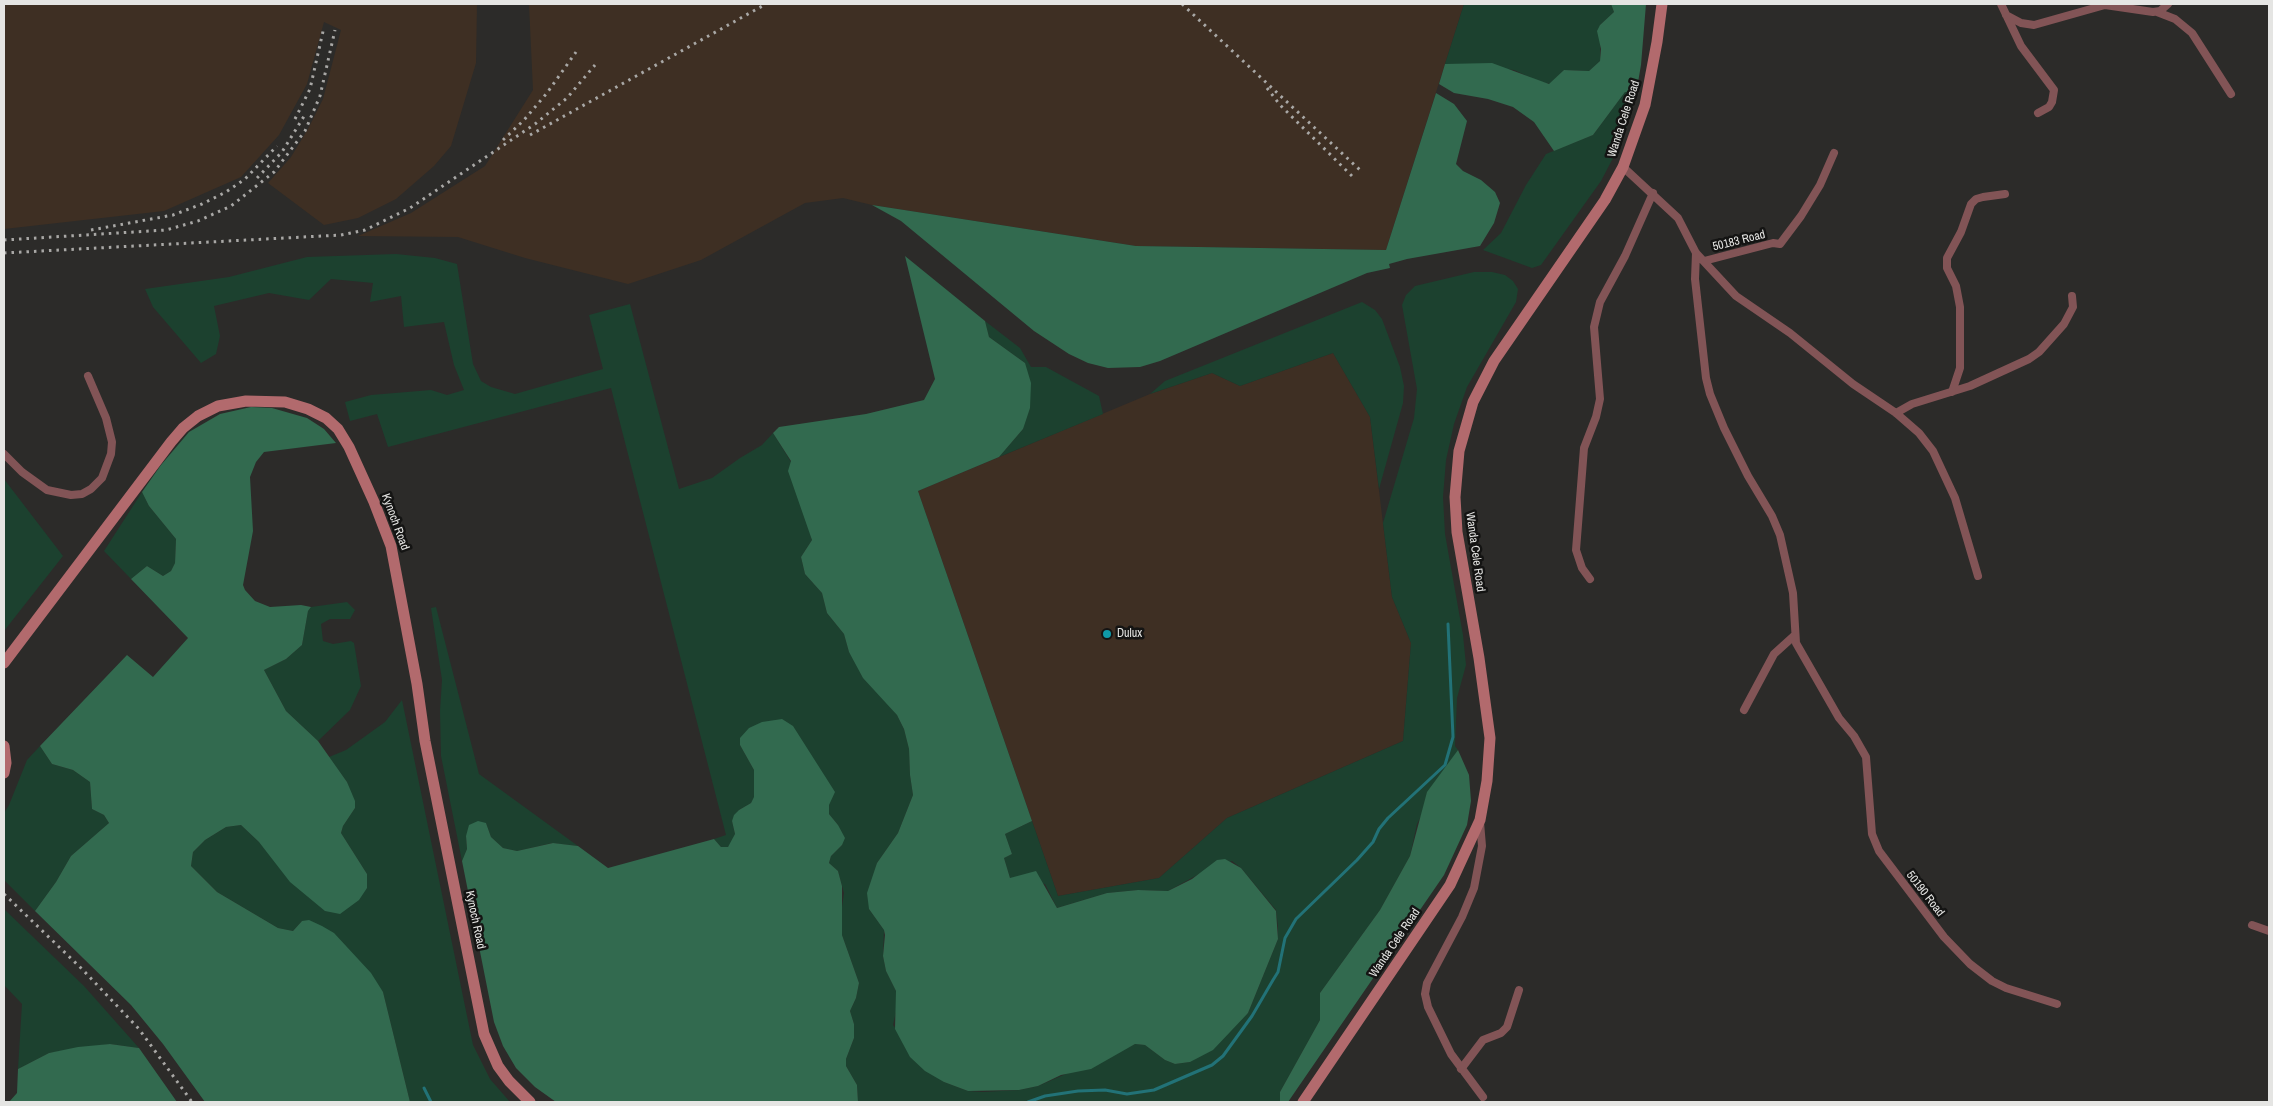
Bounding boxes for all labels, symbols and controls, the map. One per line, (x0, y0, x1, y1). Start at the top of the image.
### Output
street label: Wanda Cele Road (1605, 79, 1643, 159)
street label: 50183 Road (1711, 228, 1767, 254)
street label: Kynoch Road (378, 492, 412, 552)
street label: Wanda Cele Road (1462, 511, 1488, 593)
place label: Dulux (1117, 627, 1142, 641)
marker: Dulux (1101, 628, 1113, 640)
street label: 50190 Road (1903, 868, 1947, 920)
street label: Kynoch Road (462, 890, 488, 950)
street label: Wanda Cele Road (1367, 906, 1423, 980)

